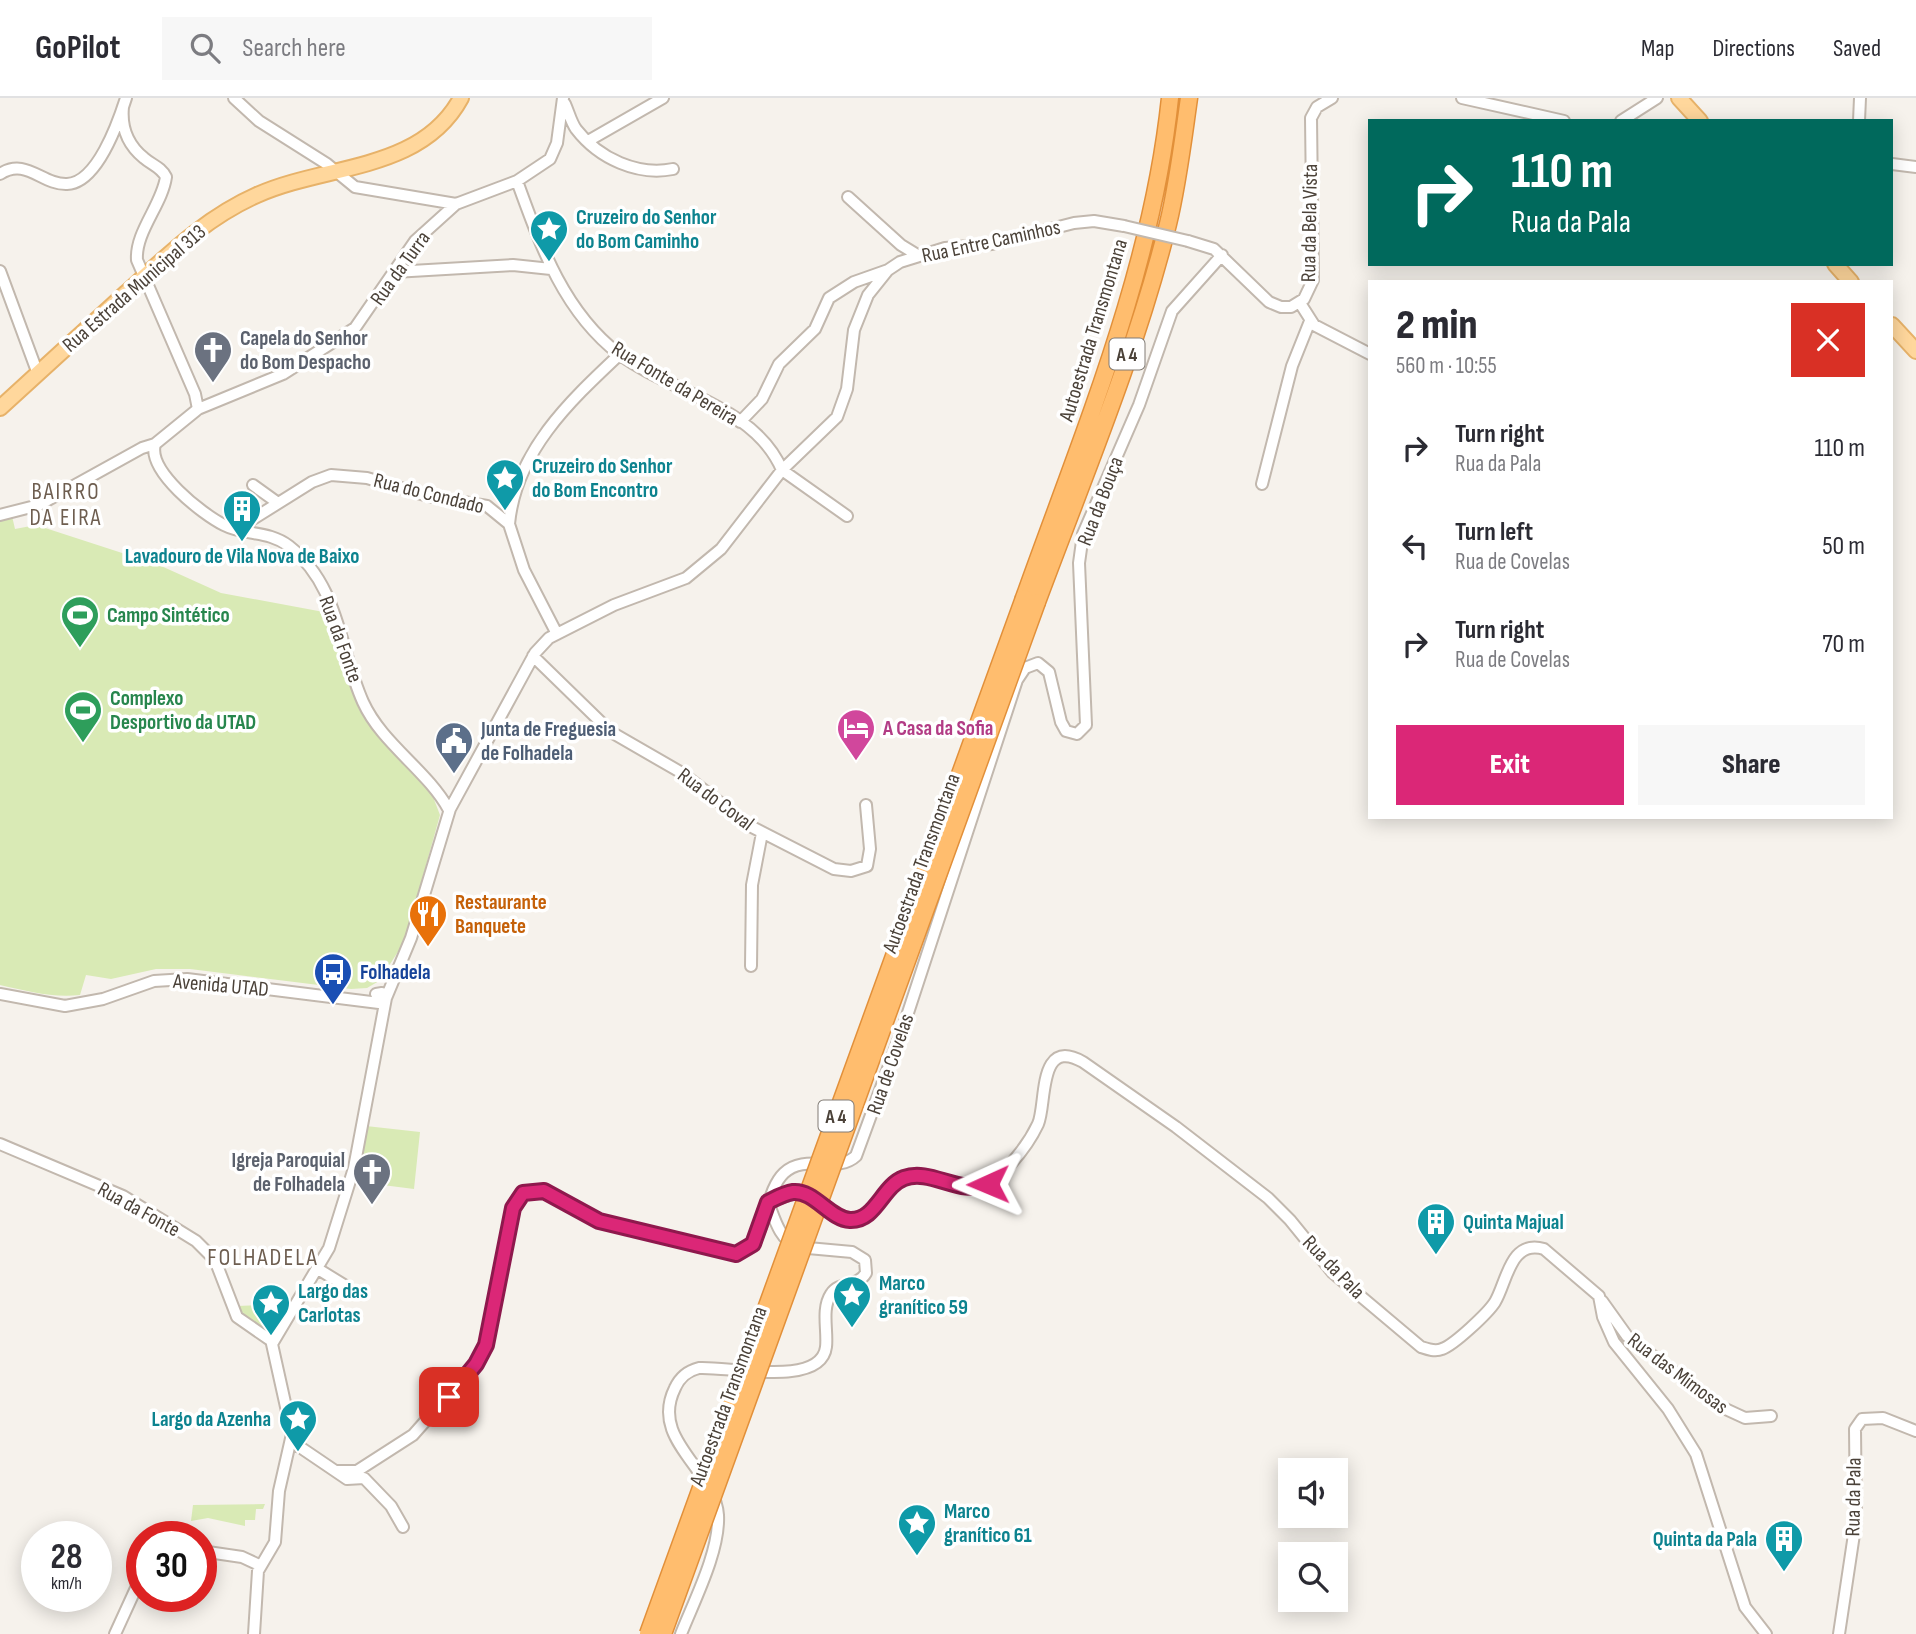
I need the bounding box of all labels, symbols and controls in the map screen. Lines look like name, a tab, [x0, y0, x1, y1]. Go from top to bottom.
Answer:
search box	[162, 17, 652, 80]
text: GoPilot	[35, 28, 120, 68]
icon: search	[186, 29, 224, 67]
text: Search here	[242, 33, 346, 64]
text: Map	[1641, 34, 1674, 63]
text: Directions	[1712, 34, 1795, 63]
text: Saved	[1833, 34, 1881, 63]
text: 110 m	[1511, 143, 1613, 202]
icon: right	[1396, 147, 1487, 238]
street label: Rua da Bela Vista	[1296, 164, 1323, 282]
text: Rua da Pala	[1511, 203, 1631, 242]
place label: Cruzeiro do Senhor do Bom Caminho	[576, 205, 717, 254]
place icon: Cruzeiro do Senhor do Bom Caminho	[528, 208, 570, 263]
street label: Rua Entre Caminhos	[919, 215, 1063, 268]
street label: Rua Estrada Municipal 313	[58, 219, 211, 357]
street label: Rua da Turra	[365, 226, 436, 310]
street label: Autoestrada Transmontana	[1054, 236, 1133, 425]
text: 2 min	[1396, 300, 1477, 351]
button: close	[1791, 303, 1865, 377]
place label: Capela do Senhor do Bom Despacho	[240, 326, 371, 375]
church icon: Capela do Senhor do Bom Despacho	[192, 329, 234, 384]
street label: Rua Fonte da Pereira	[607, 336, 742, 431]
road number: A 4	[1110, 338, 1144, 370]
text: 560 m · 10:55	[1396, 352, 1497, 380]
text: Turn right	[1455, 419, 1544, 450]
icon: right	[1396, 429, 1434, 467]
text: 110 m	[1814, 433, 1865, 464]
text: Rua da Pala	[1455, 450, 1541, 478]
street label: Rua da Bouça	[1072, 453, 1129, 549]
place label: Cruzeiro do Senhor do Bom Encontro	[532, 454, 673, 503]
place icon: Cruzeiro do Senhor do Bom Encontro	[484, 457, 526, 512]
street label: Rua do Condado	[371, 468, 487, 519]
district label: BAIRRO DA EIRA	[30, 478, 102, 532]
building icon: Lavadouro de Vila Nova de Baixo	[221, 488, 263, 543]
text: Turn left	[1455, 517, 1533, 548]
icon: left	[1396, 527, 1434, 565]
text: 50 m	[1822, 531, 1865, 562]
place label: Lavadouro de Vila Nova de Baixo	[125, 544, 359, 569]
text: Rua de Covelas	[1455, 548, 1570, 576]
street label: Rua da Fonte	[313, 592, 368, 686]
sports icon: Campo Sintético	[59, 594, 101, 649]
place label: Campo Sintético	[107, 603, 230, 628]
text: Turn right	[1455, 615, 1544, 646]
icon: right	[1396, 625, 1434, 663]
text: 70 m	[1822, 629, 1865, 660]
text: Rua de Covelas	[1455, 646, 1570, 674]
place label: Complexo Desportivo da UTAD	[110, 686, 256, 735]
sports icon: Complexo Desportivo da UTAD	[62, 689, 104, 744]
hotel icon: A Casa da Sofia	[835, 707, 877, 762]
place label: A Casa da Sofia	[882, 716, 993, 741]
place label: Junta de Freguesia de Folhadela	[480, 717, 616, 766]
public building icon: Junta de Freguesia de Folhadela	[433, 720, 475, 775]
button: Exit	[1396, 725, 1624, 805]
button: Share	[1638, 725, 1865, 805]
street label: Rua do Coval	[673, 763, 759, 836]
street label: Autoestrada Transmontana	[877, 770, 966, 957]
place label: Restaurante Banquete	[455, 890, 547, 939]
restaurant icon: Restaurante Banquete	[407, 893, 449, 948]
bus stop icon: Folhadela	[312, 951, 354, 1006]
place label: Folhadela	[360, 960, 431, 985]
street label: Avenida UTAD	[171, 969, 270, 1002]
street label: Rua de Covelas	[862, 1010, 919, 1118]
road number: A 4	[818, 1100, 854, 1132]
position arrow	[951, 1147, 1025, 1221]
place label: Igreja Paroquial de Folhadela	[232, 1148, 345, 1197]
church icon: Igreja Paroquial de Folhadela	[351, 1151, 393, 1206]
street label: Rua da Fonte	[93, 1177, 184, 1242]
building icon: Quinta Majual	[1415, 1201, 1457, 1256]
place label: Quinta Majual	[1463, 1210, 1564, 1235]
street label: Rua da Pala	[1297, 1230, 1370, 1304]
district label: FOLHADELA	[207, 1243, 319, 1272]
place label: Marco granítico 59	[879, 1271, 968, 1320]
place icon: Marco granítico 59	[831, 1274, 873, 1329]
place label: Largo das Carlotas	[298, 1279, 368, 1328]
place icon: Largo das Carlotas	[250, 1282, 292, 1337]
street label: Autoestrada Transmontana	[684, 1303, 773, 1490]
street label: Rua das Mimosas	[1623, 1328, 1733, 1419]
pin	[419, 1367, 479, 1427]
icon: arrive	[430, 1378, 468, 1416]
place icon: Largo da Azenha	[277, 1398, 319, 1453]
place label: Largo da Azenha	[152, 1407, 271, 1432]
street label: Rua da Pala	[1840, 1457, 1867, 1537]
map controls	[1278, 1458, 1348, 1612]
button: sound	[1278, 1458, 1348, 1528]
place label: Marco granítico 61	[944, 1499, 1032, 1548]
place icon: Marco granítico 61	[896, 1502, 938, 1557]
building icon: Quinta da Pala	[1763, 1518, 1805, 1573]
speed limit sign: 30	[126, 1521, 217, 1612]
place label: Quinta da Pala	[1653, 1527, 1757, 1552]
text: 28	[51, 1536, 82, 1579]
button: search	[1278, 1542, 1348, 1612]
text: km/h	[51, 1573, 82, 1594]

